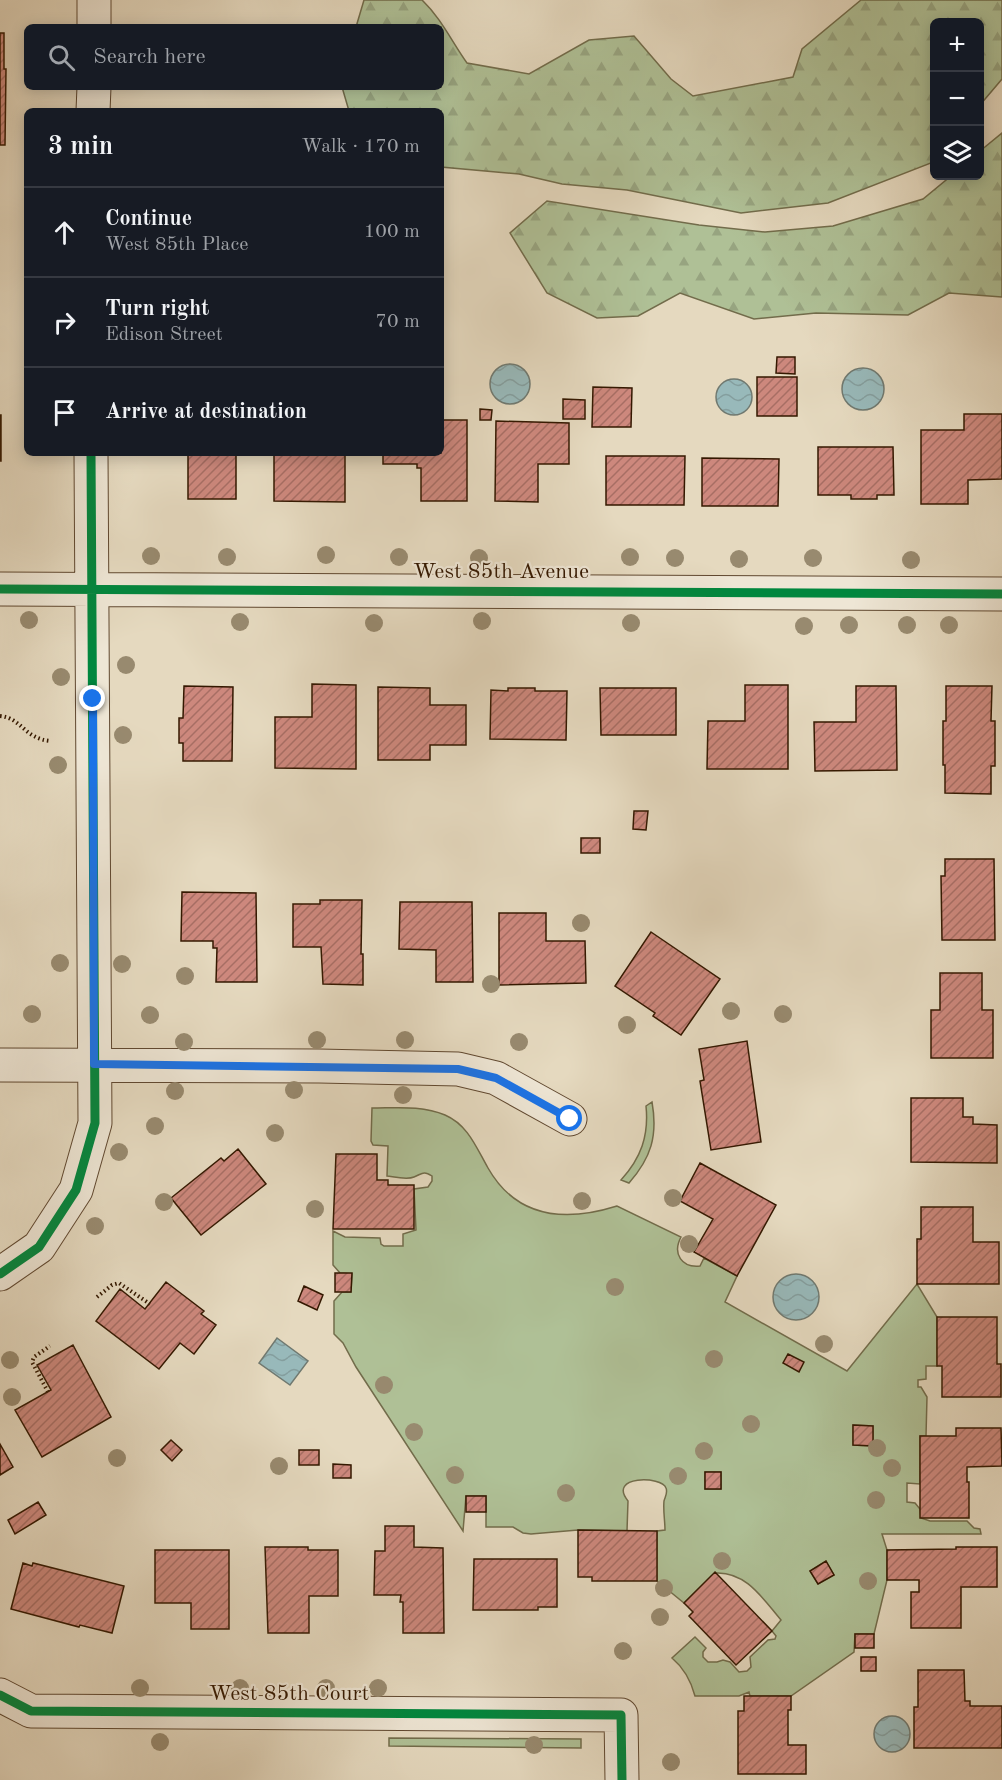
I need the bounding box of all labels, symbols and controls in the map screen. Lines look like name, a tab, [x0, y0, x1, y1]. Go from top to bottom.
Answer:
map controls	[930, 18, 984, 180]
button: +	[930, 18, 984, 72]
search box	[24, 24, 444, 90]
icon: search	[45, 41, 78, 74]
text: Search here	[93, 46, 206, 68]
button: −	[930, 72, 984, 126]
button: layers	[930, 126, 984, 180]
text: 3 min	[48, 134, 113, 160]
text: Walk · 170 m	[301, 137, 420, 157]
text: Continue	[105, 208, 192, 230]
icon: ahead	[48, 216, 81, 249]
text: 100 m	[364, 222, 420, 242]
text: West 85th Place	[105, 235, 248, 255]
text: Turn right	[105, 298, 209, 320]
icon: right	[48, 306, 81, 339]
text: 70 m	[375, 312, 420, 332]
text: Edison Street	[105, 325, 223, 345]
icon: arrive	[48, 396, 81, 429]
text: Arrive at destination	[105, 401, 307, 423]
street label: West 85th Avenue	[413, 561, 589, 583]
route end	[79, 685, 105, 711]
route start	[556, 1105, 582, 1131]
street label: West 85th Court	[209, 1683, 369, 1705]

